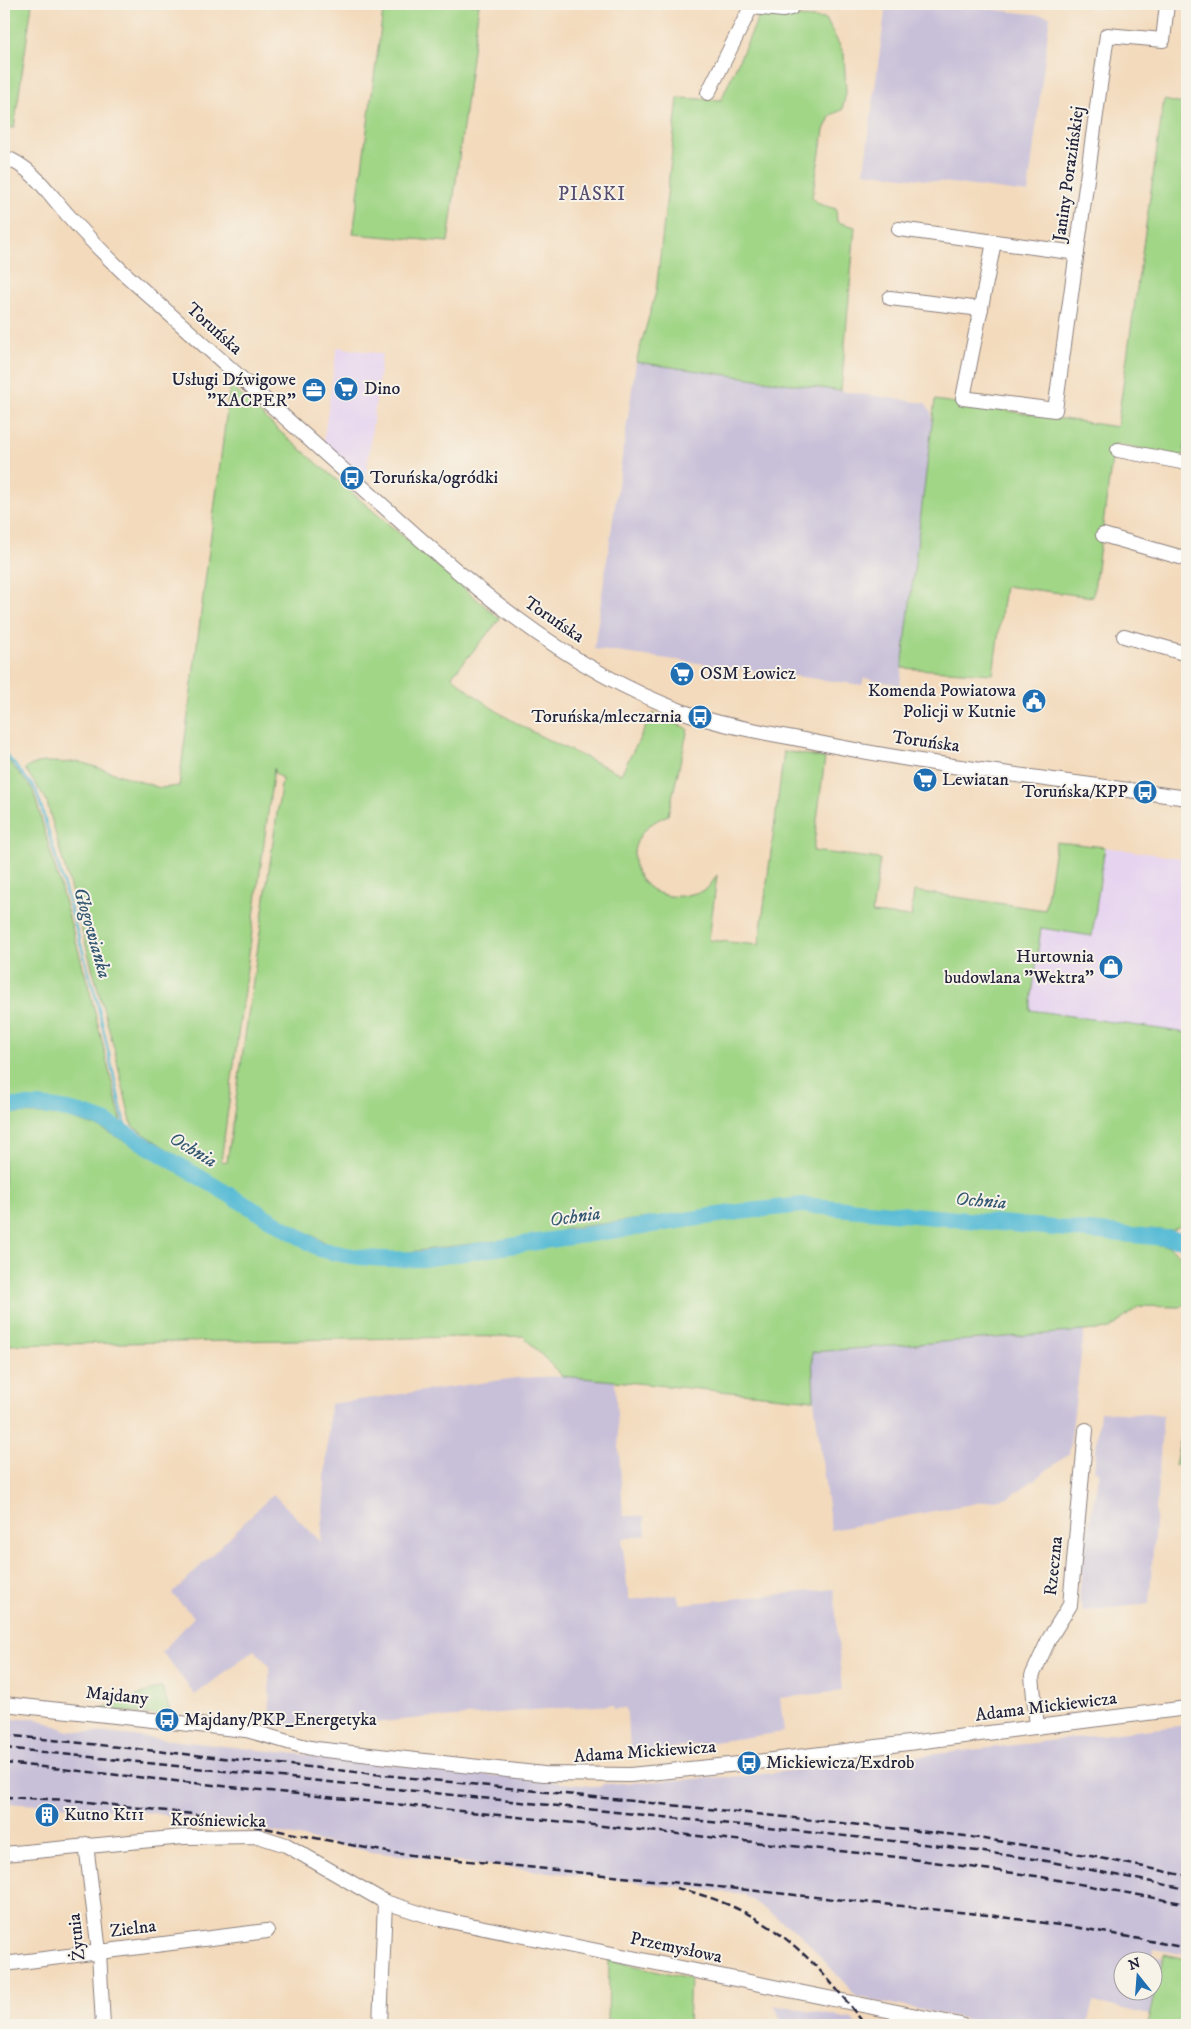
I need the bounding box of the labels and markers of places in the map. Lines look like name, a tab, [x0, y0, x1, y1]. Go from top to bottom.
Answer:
place label: Usługi Dźwigowe "KACPER"	[171, 369, 296, 412]
supermarket icon: Dino	[333, 376, 359, 402]
office icon: Usługi Dźwigowe "KACPER"	[301, 377, 327, 403]
place label: Dino	[364, 378, 400, 400]
bus stop icon: Toruńska/ogródki	[339, 465, 365, 491]
place label: Toruńska/ogródki	[370, 467, 498, 489]
supermarket icon: OSM Łowicz	[669, 661, 695, 687]
place label: OSM Łowicz	[700, 663, 796, 685]
place label: Komenda Powiatowa Policji w Kutnie	[868, 680, 1016, 723]
public building icon: Komenda Powiatowa Policji w Kutnie	[1021, 688, 1047, 714]
bus stop icon: Toruńska/mleczarnia	[687, 704, 713, 730]
place label: Toruńska/mleczarnia	[531, 706, 682, 728]
supermarket icon: Lewiatan	[912, 767, 938, 793]
place label: Lewiatan	[942, 769, 1010, 791]
bus stop icon: Toruńska/KPP	[1132, 779, 1158, 805]
place label: Toruńska/KPP	[1022, 781, 1128, 803]
place label: Hurtownia budowlana "Wektra"	[944, 946, 1094, 989]
shop icon: Hurtownia budowlana "Wektra"	[1098, 954, 1124, 980]
bus stop icon: Majdany/PKP_Energetyka	[154, 1707, 180, 1733]
place label: Majdany/PKP_Energetyka	[184, 1709, 377, 1731]
bus stop icon: Mickiewicza/Exdrob	[736, 1750, 762, 1776]
place label: Mickiewicza/Exdrob	[766, 1752, 914, 1774]
building icon: Kutno Kt11	[34, 1802, 60, 1828]
place label: Kutno Kt11	[64, 1804, 144, 1826]

